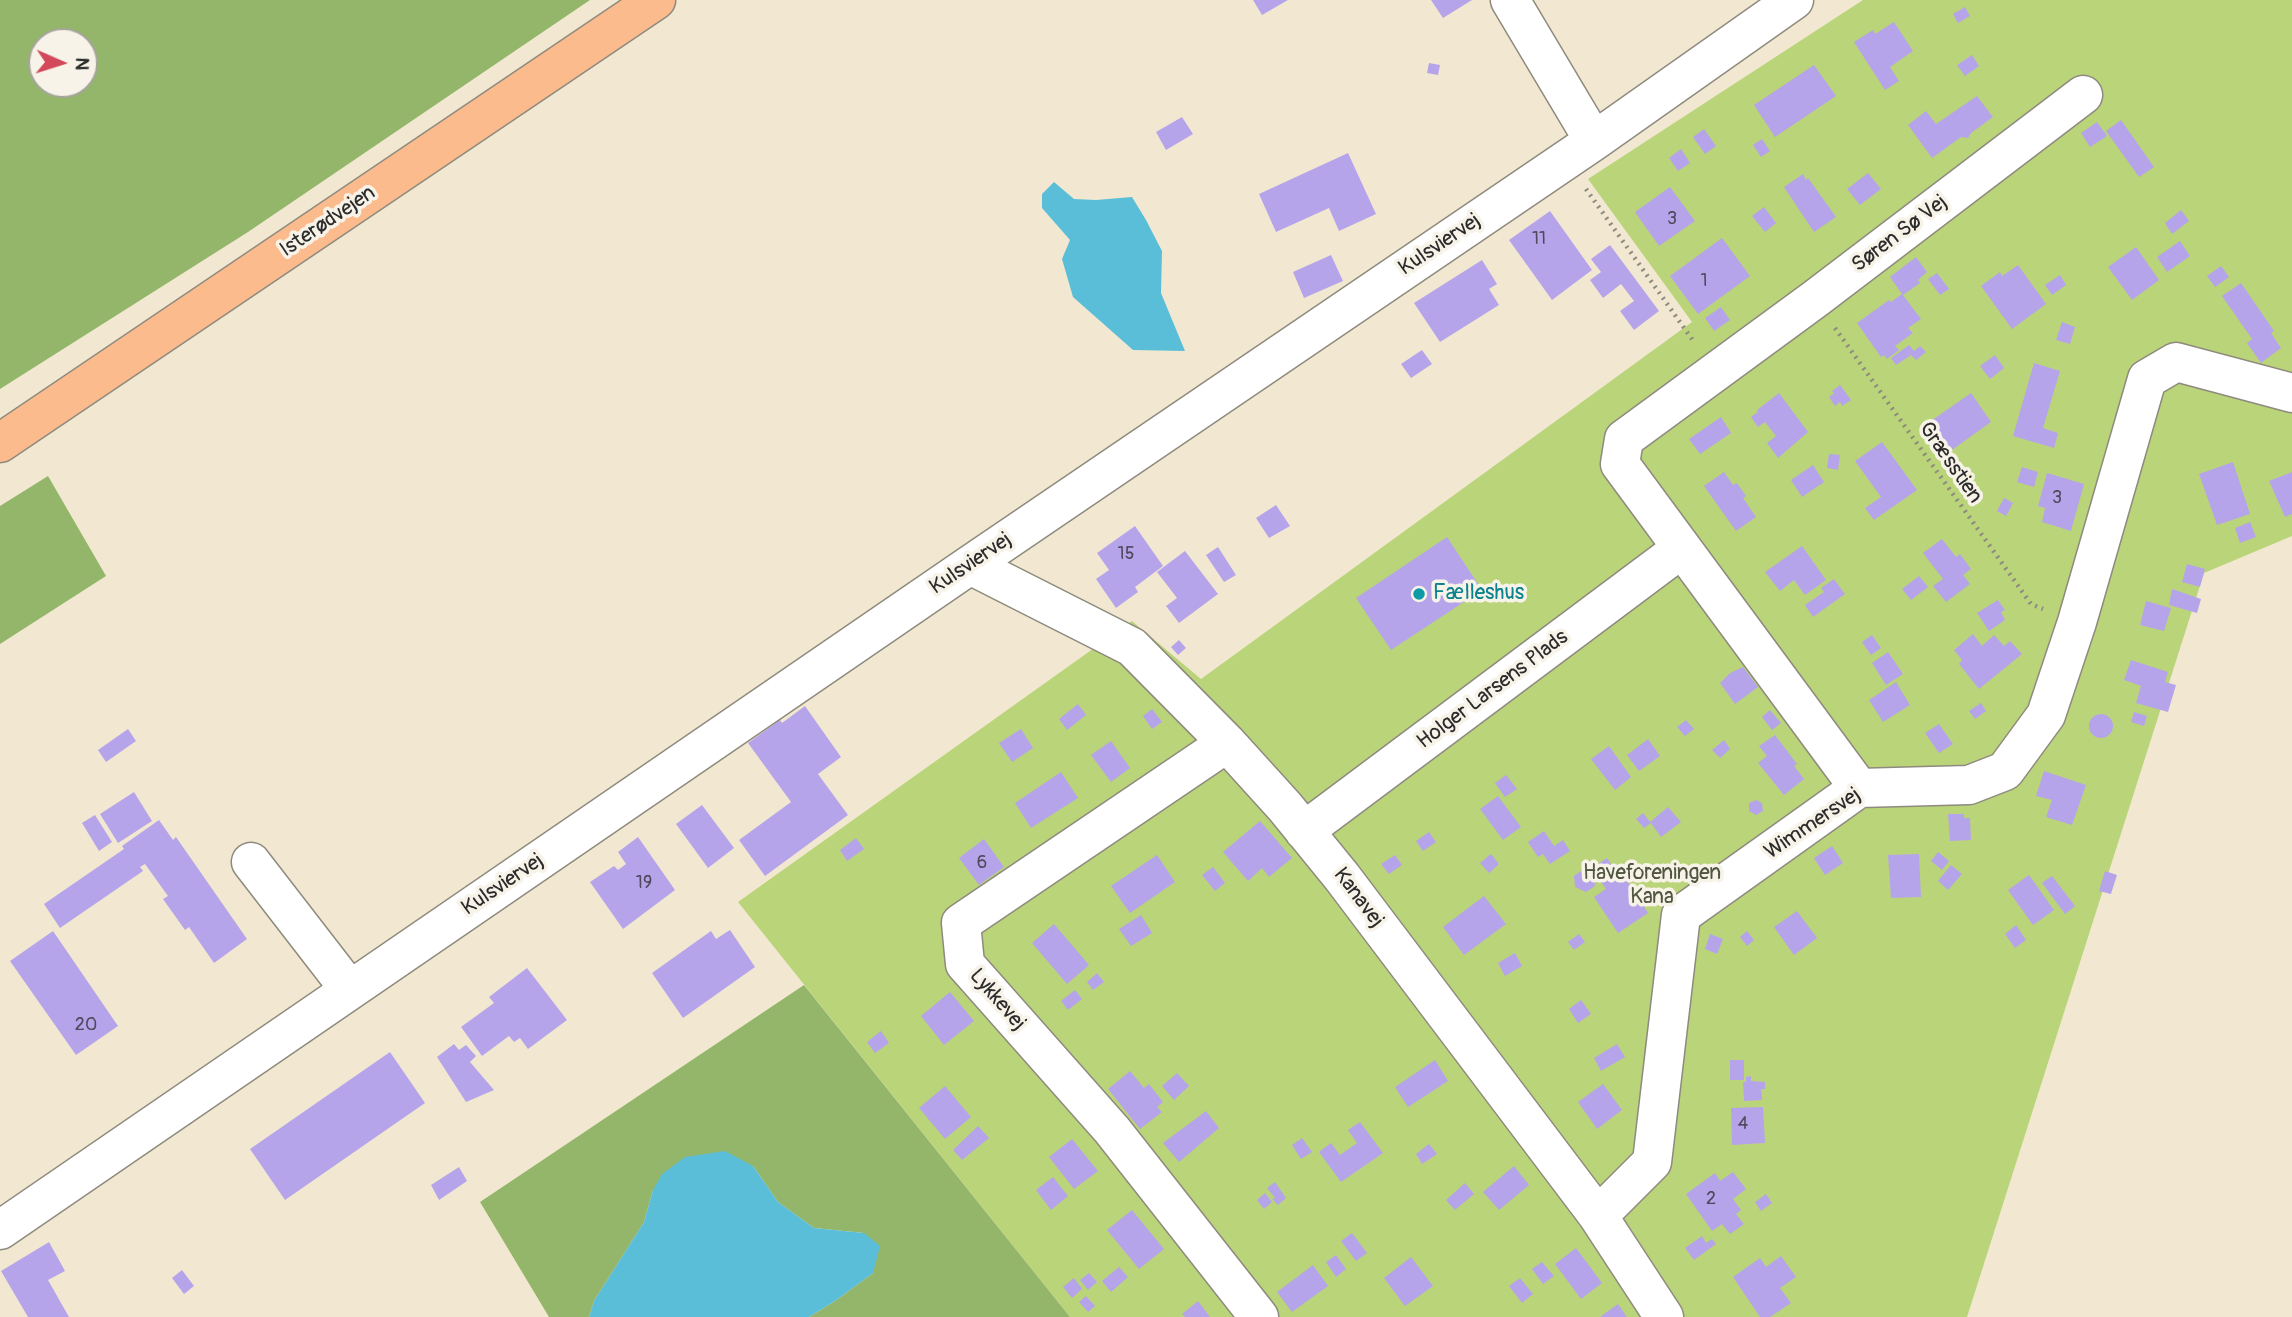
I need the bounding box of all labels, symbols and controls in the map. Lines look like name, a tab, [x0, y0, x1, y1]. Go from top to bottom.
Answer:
north arrow	[28, 28, 98, 98]
text: N	[70, 57, 94, 71]
street label: Isterødvejen	[276, 181, 380, 263]
street label: Søren Sø Vej	[1847, 190, 1953, 278]
street label: Kulsviervej	[1394, 208, 1486, 282]
house number: 3	[1667, 208, 1677, 230]
house number: 11	[1532, 228, 1546, 250]
house number: 1	[1700, 270, 1708, 292]
street label: Græsstien	[1913, 418, 1987, 508]
house number: 3	[2052, 487, 2062, 509]
street label: Kulsviervej	[925, 527, 1017, 601]
house number: 15	[1118, 543, 1134, 565]
place label: Fælleshus	[1433, 581, 1524, 607]
marker: Fælleshus	[1411, 586, 1427, 602]
street label: Holger Larsens Plads	[1413, 625, 1573, 755]
street label: Wimmersvej	[1760, 783, 1866, 865]
street label: Kulsviervej	[457, 848, 549, 922]
house number: 6	[977, 852, 987, 874]
park label: Haveforeningen Kana	[1583, 861, 1721, 911]
street label: Kanavej	[1327, 863, 1389, 933]
house number: 19	[636, 872, 652, 894]
street label: Lykkevej	[963, 964, 1031, 1036]
house number: 20	[75, 1014, 97, 1036]
house number: 4	[1738, 1113, 1748, 1135]
house number: 2	[1706, 1188, 1716, 1210]

